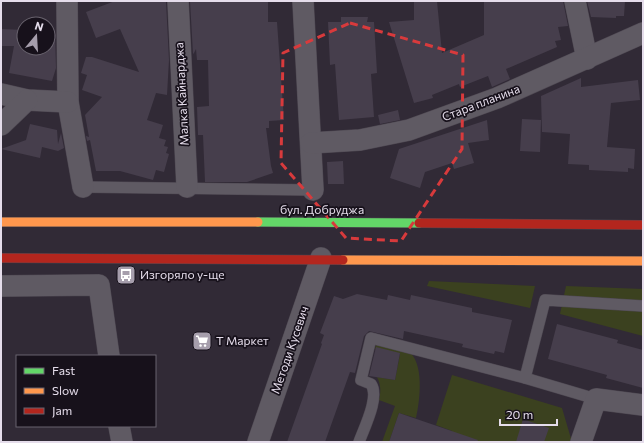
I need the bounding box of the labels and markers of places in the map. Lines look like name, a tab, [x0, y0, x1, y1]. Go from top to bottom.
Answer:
bus stop icon: Изгоряло у-ще	[115, 264, 137, 286]
place label: Изгоряло у-ще	[140, 267, 225, 281]
supermarket icon: Т Маркет	[191, 330, 213, 352]
place label: Т Маркет	[216, 333, 269, 347]

